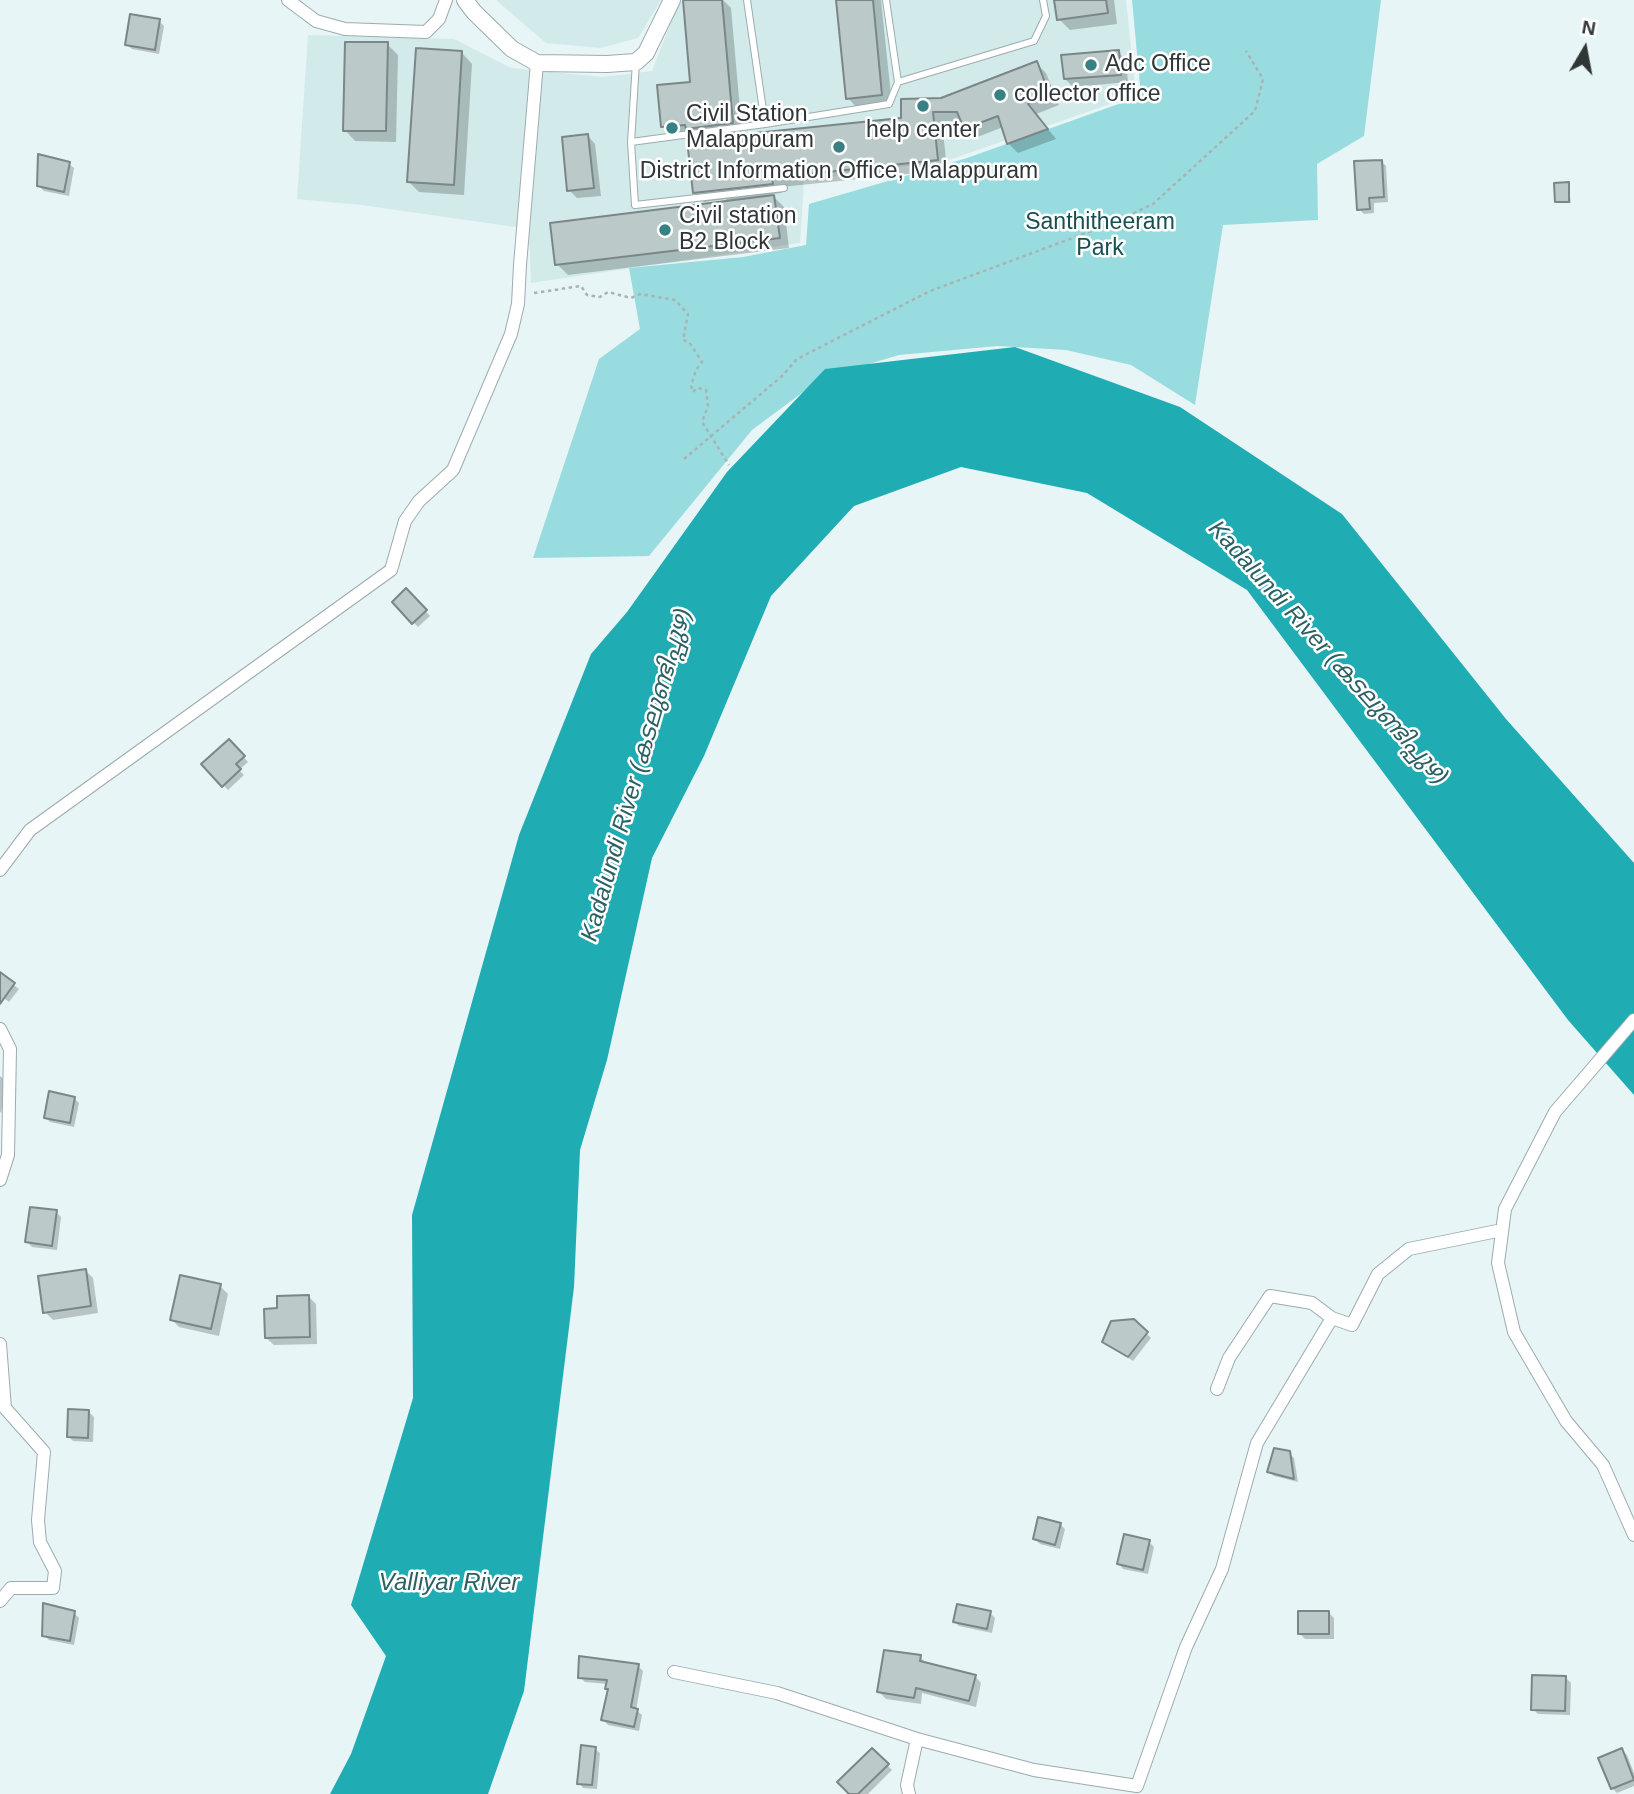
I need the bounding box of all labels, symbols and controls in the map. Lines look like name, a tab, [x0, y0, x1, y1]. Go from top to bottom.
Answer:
north arrow	[1550, 14, 1620, 84]
text: N	[1580, 16, 1597, 39]
place label: Adc Office	[1105, 51, 1211, 79]
marker: Adc Office	[1083, 57, 1099, 73]
place label: collector office	[1014, 81, 1161, 109]
marker: collector office	[992, 87, 1008, 103]
marker: help center	[915, 98, 931, 114]
place label: Civil Station Malappuram	[686, 101, 814, 155]
place label: help center	[866, 117, 980, 145]
marker: Civil Station Malappuram	[664, 120, 680, 136]
marker: District Information Office, Malappuram	[831, 139, 847, 155]
place label: District Information Office, Malappuram	[640, 158, 1038, 186]
place label: Civil station B2 Block	[679, 203, 797, 257]
park label: Santhitheeram Park	[1025, 209, 1175, 263]
marker: Civil station B2 Block	[657, 222, 673, 238]
water label: Kadalundi River (കടലുണ്ടിപ്പുഴ)	[1202, 515, 1454, 791]
water label: Kadalundi River (കടലുണ്ടിപ്പുഴ)	[576, 605, 698, 945]
water label: Valliyar River	[379, 1569, 519, 1597]

